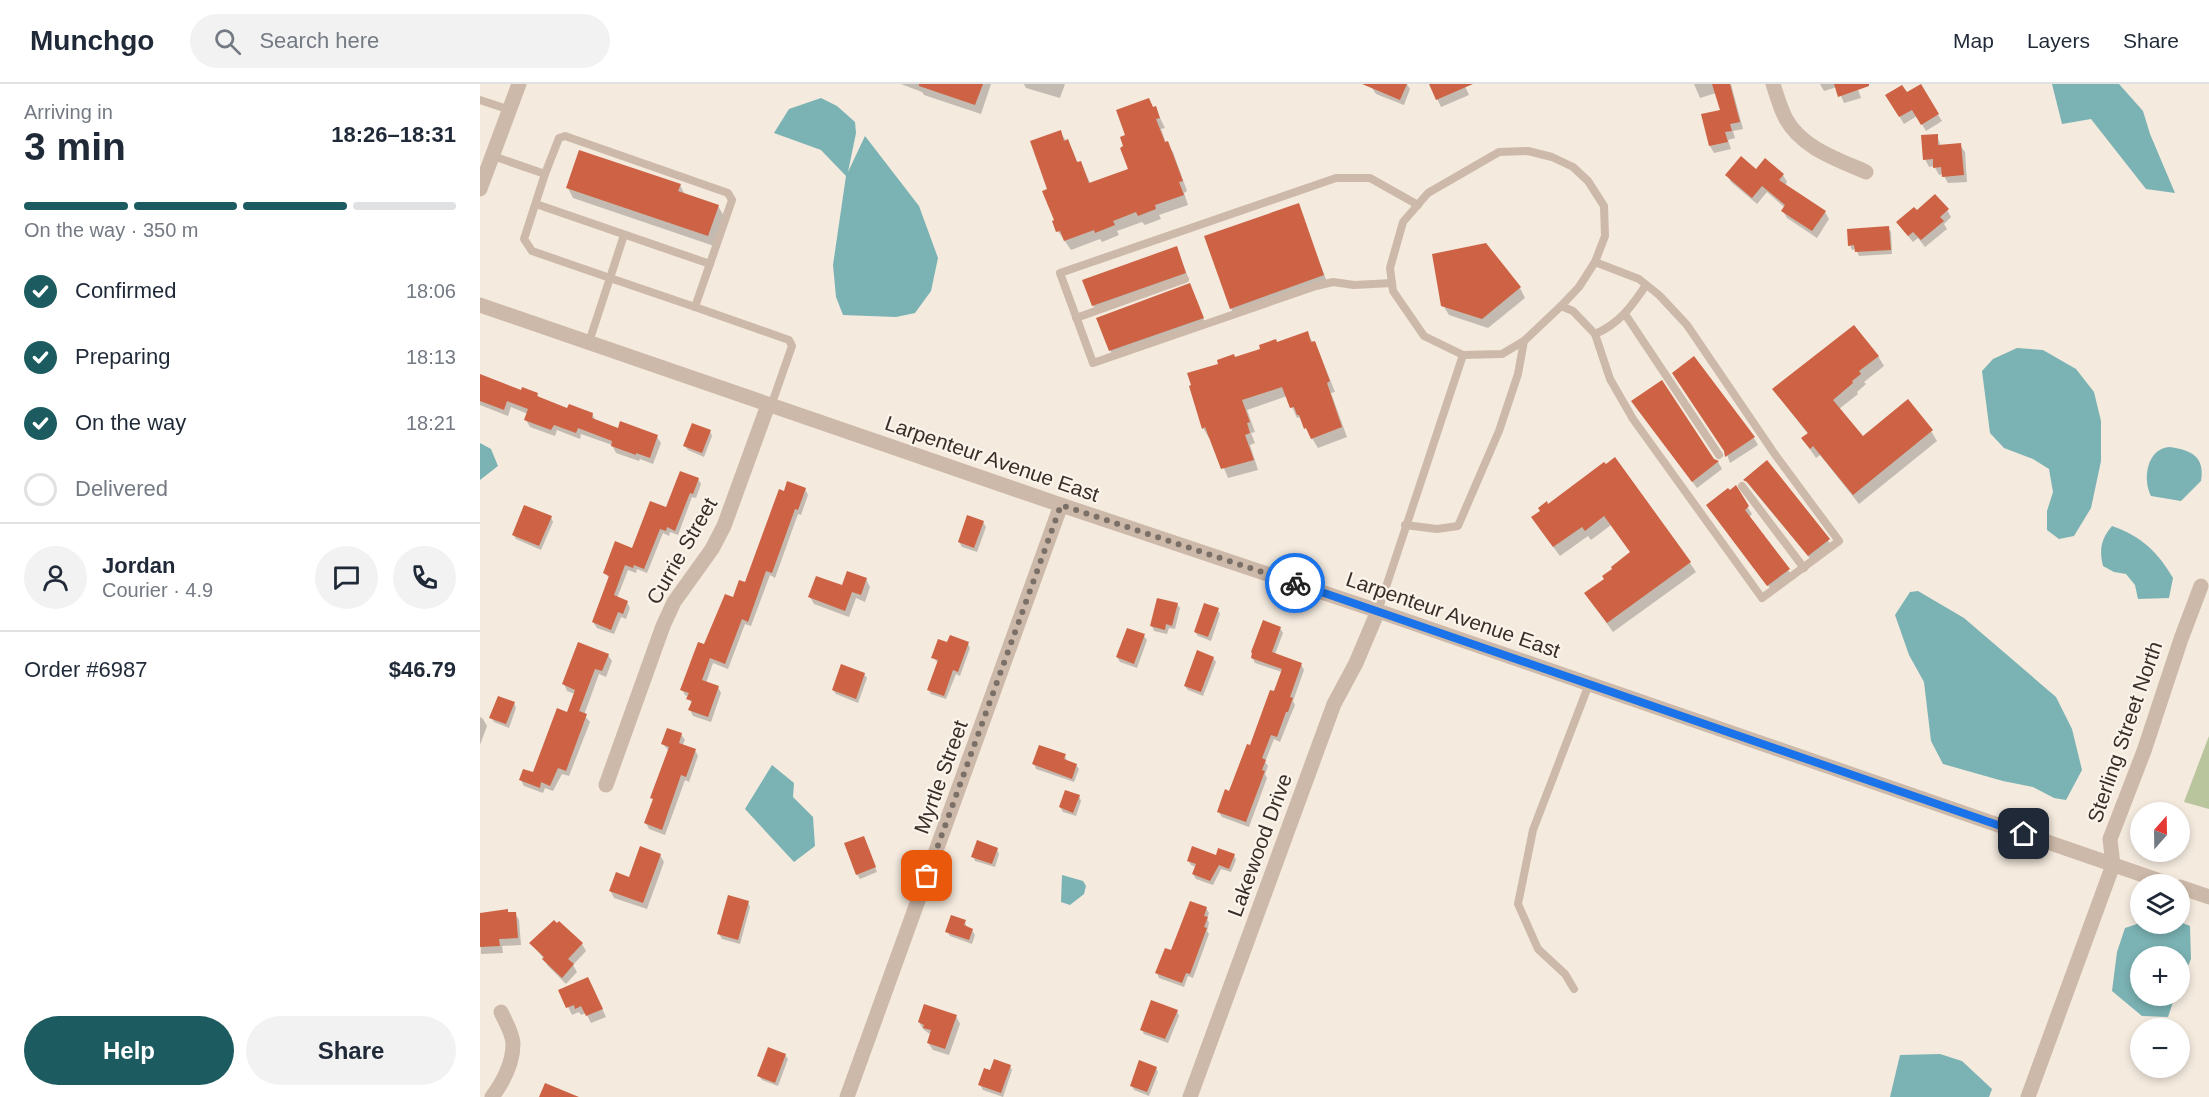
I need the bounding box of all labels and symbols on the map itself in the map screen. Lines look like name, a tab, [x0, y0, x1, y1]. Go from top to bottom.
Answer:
street label: Larpenteur Avenue East	[882, 411, 1102, 506]
street label: Currie Street	[642, 493, 721, 608]
courier	[1265, 553, 1325, 613]
street label: Larpenteur Avenue East	[1343, 567, 1563, 662]
street label: Sterling Street North	[2083, 638, 2166, 826]
street label: Myrtle Street	[909, 717, 972, 837]
street label: Lakewood Drive	[1223, 770, 1296, 920]
north arrow	[2130, 802, 2190, 862]
pin	[1998, 808, 2049, 859]
pin	[901, 850, 952, 901]

